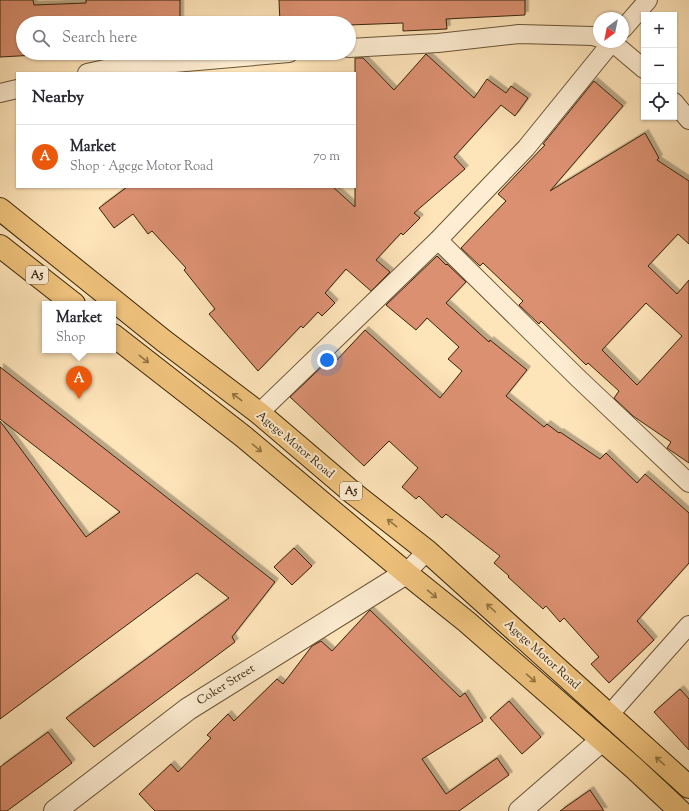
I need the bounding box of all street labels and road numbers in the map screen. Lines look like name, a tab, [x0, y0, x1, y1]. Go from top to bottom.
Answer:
road number: A5	[26, 266, 48, 284]
street label: Agege Motor Road	[252, 407, 338, 483]
road number: A5	[340, 482, 362, 500]
street label: Agege Motor Road	[500, 616, 584, 694]
street label: Coker Street	[193, 660, 259, 710]

